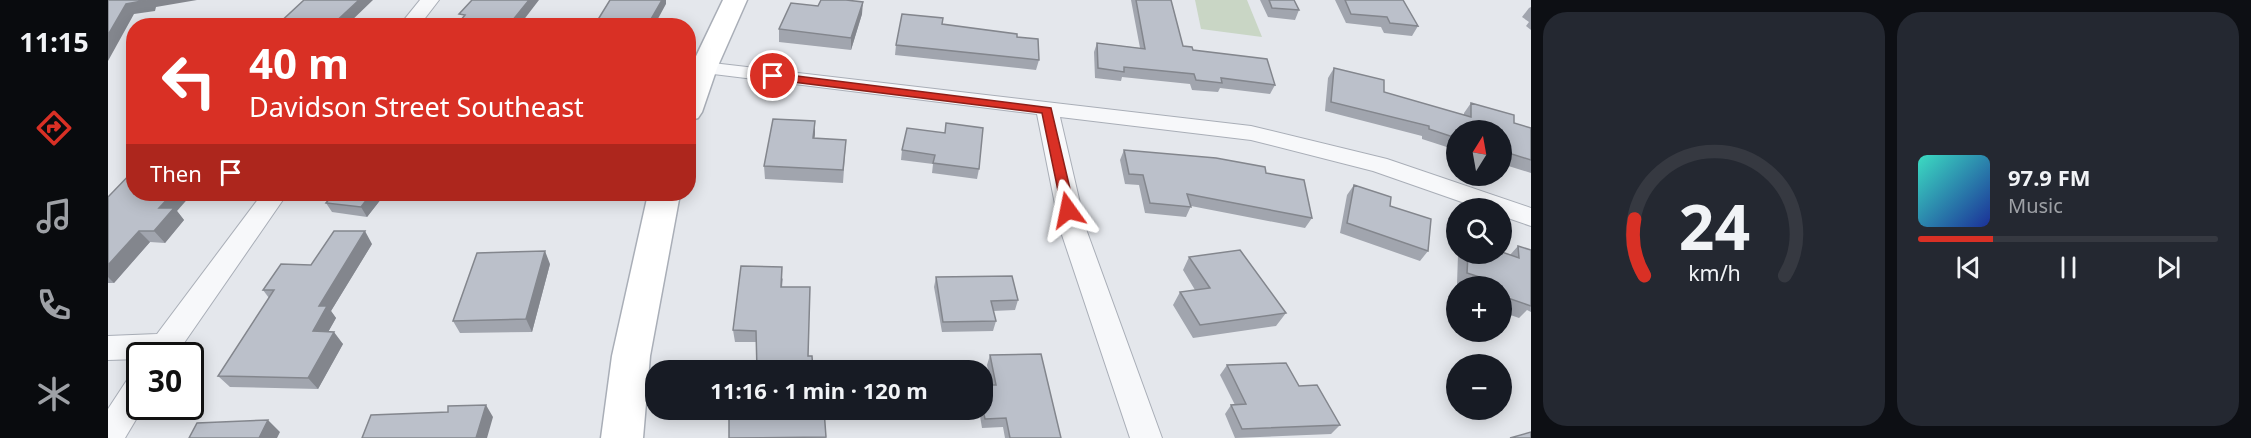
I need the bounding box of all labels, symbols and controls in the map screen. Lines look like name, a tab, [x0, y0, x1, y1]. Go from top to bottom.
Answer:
text: 11:15	[19, 23, 89, 60]
text: 40 m	[249, 34, 349, 91]
icon: left	[150, 42, 228, 120]
pin	[747, 50, 798, 101]
icon: arrive	[756, 59, 789, 92]
text: Davidson Street Southeast	[249, 88, 584, 125]
icon: directions	[33, 107, 75, 149]
north arrow	[1446, 120, 1512, 186]
map controls	[1446, 120, 1512, 420]
icon: arrive	[214, 156, 247, 189]
text: Then	[150, 158, 202, 188]
text: 97.9 FM	[2008, 162, 2090, 192]
position arrow	[1036, 178, 1100, 242]
text: 24	[1678, 183, 1750, 268]
text: Music	[2008, 192, 2063, 219]
icon: music	[33, 195, 75, 237]
button: search	[1446, 198, 1512, 264]
icon: previous	[1952, 251, 1985, 284]
icon: pause	[2052, 251, 2085, 284]
icon: next	[2152, 251, 2185, 284]
text: km/h	[1688, 258, 1740, 287]
button: +	[1446, 276, 1512, 342]
icon: phone	[33, 284, 75, 326]
speed limit sign: 30	[126, 342, 204, 420]
button: −	[1446, 354, 1512, 420]
icon: climate	[33, 373, 75, 415]
text: 11:16 · 1 min · 120 m	[710, 375, 928, 405]

